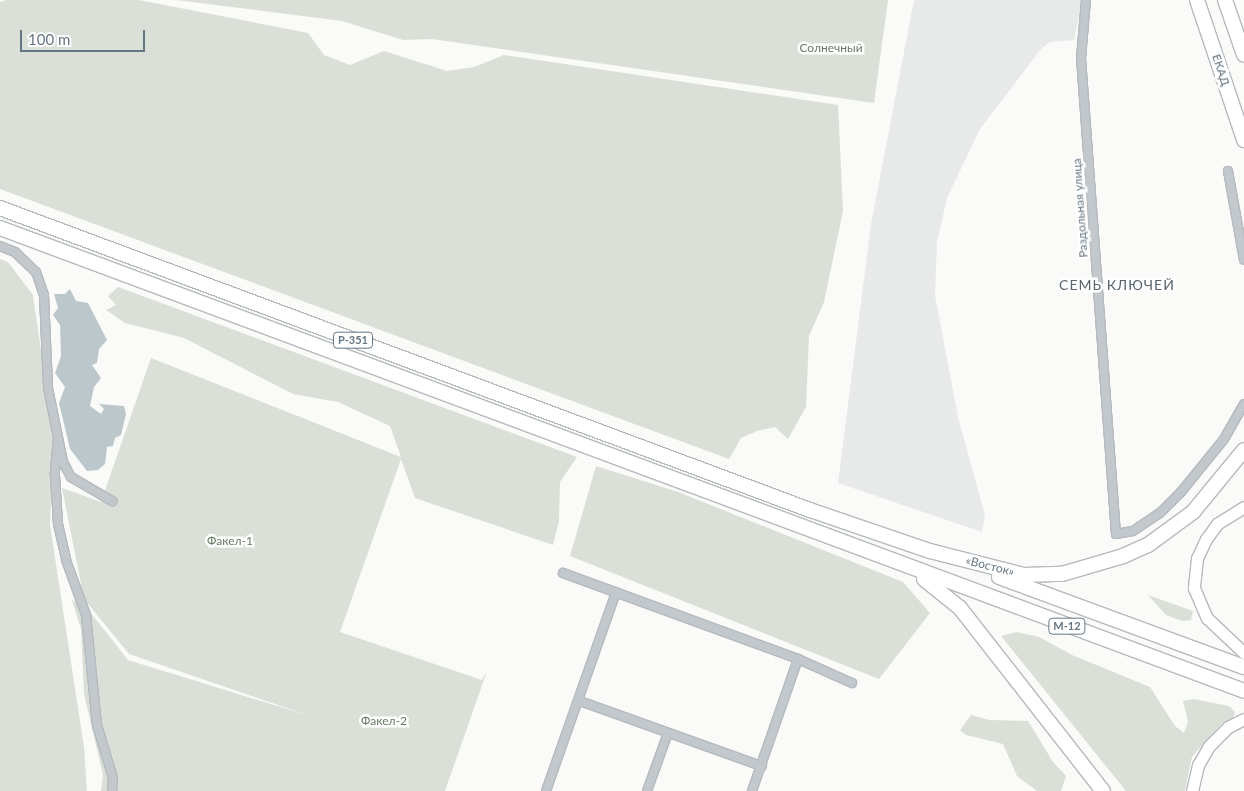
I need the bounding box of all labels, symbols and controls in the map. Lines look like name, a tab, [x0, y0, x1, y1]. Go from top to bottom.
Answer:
scale bar	[22, 20, 148, 52]
text: 100 m	[28, 30, 70, 48]
park label: Солнечный	[799, 41, 863, 55]
street label: ЕКАД	[1209, 52, 1233, 88]
street label: Раздольная улица	[1069, 158, 1091, 258]
district label: СЕМЬ КЛЮЧЕЙ	[1058, 277, 1176, 293]
road number: Р-351	[333, 332, 373, 348]
park label: Факел-1	[207, 534, 253, 548]
street label: «Восток»	[964, 553, 1016, 579]
road number: М-12	[1048, 618, 1086, 634]
park label: Факел-2	[361, 714, 407, 728]

